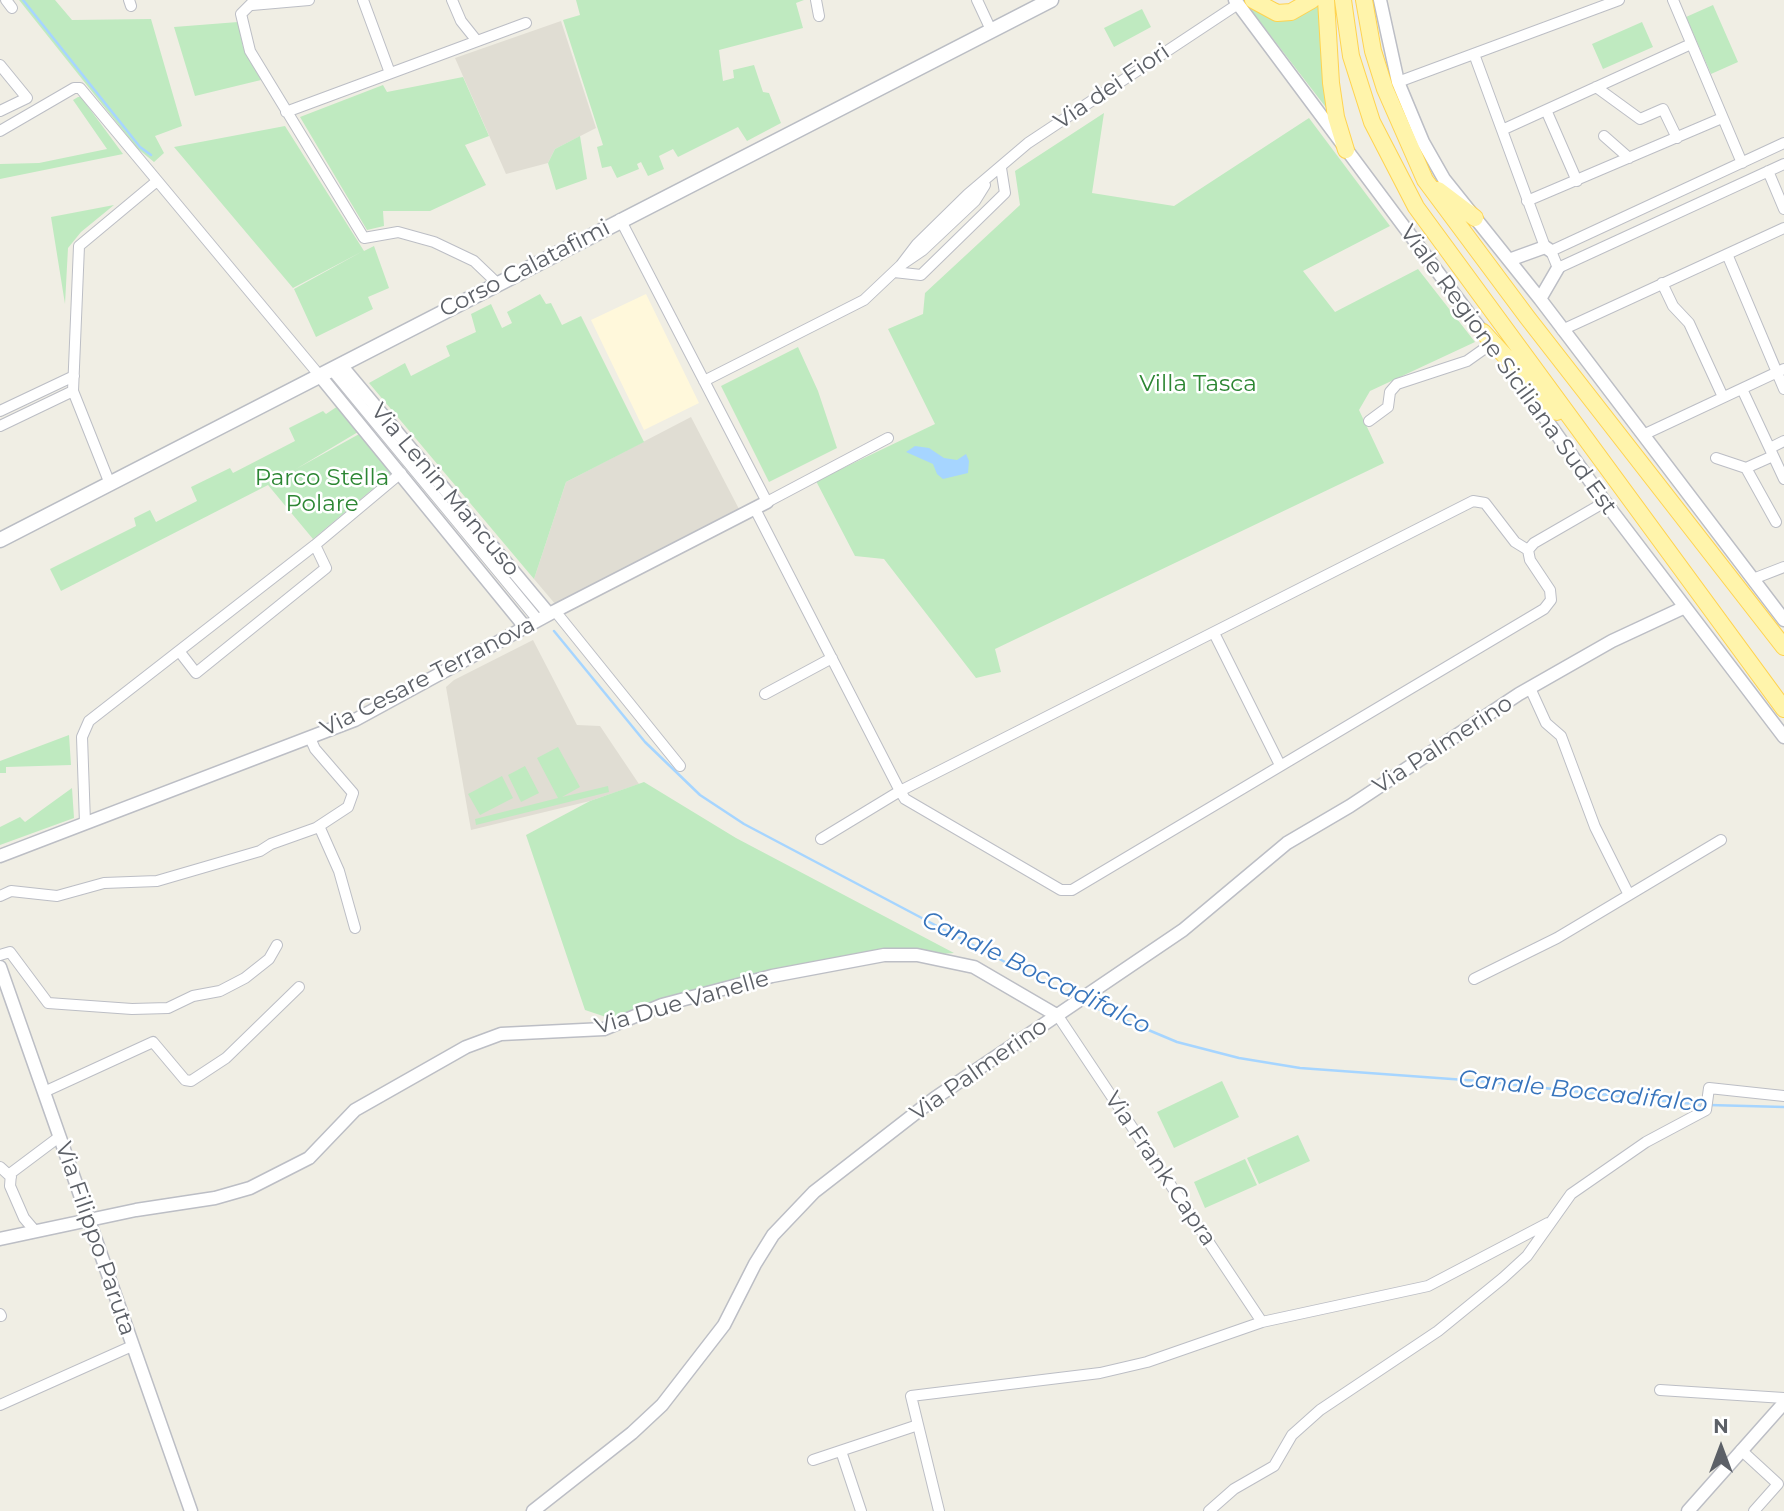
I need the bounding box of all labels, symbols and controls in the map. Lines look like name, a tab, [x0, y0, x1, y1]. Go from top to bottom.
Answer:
street label: Via dei Fiori	[1049, 38, 1175, 136]
street label: Corso Calatafimi	[435, 214, 615, 324]
street label: Viale Regione Siciliana Sud Est	[1394, 220, 1622, 520]
park label: Villa Tasca	[1139, 370, 1257, 398]
street label: Via Lenin Mancuso	[365, 398, 525, 582]
park label: Parco Stella Polare	[255, 464, 389, 518]
street label: Via Cesare Terranova	[316, 611, 540, 743]
street label: Via Palmerino	[1368, 690, 1518, 800]
water label: Canale Boccadifalco	[917, 905, 1155, 1041]
street label: Via Due Vanelle	[592, 965, 772, 1041]
street label: Via Palmerino	[905, 1013, 1053, 1127]
water label: Canale Boccadifalco	[1457, 1065, 1709, 1119]
street label: Via Frank Capra	[1098, 1087, 1222, 1251]
street label: Via Filippo Paruta	[49, 1139, 141, 1339]
north arrow	[1686, 1413, 1756, 1483]
text: N	[1713, 1415, 1729, 1438]

